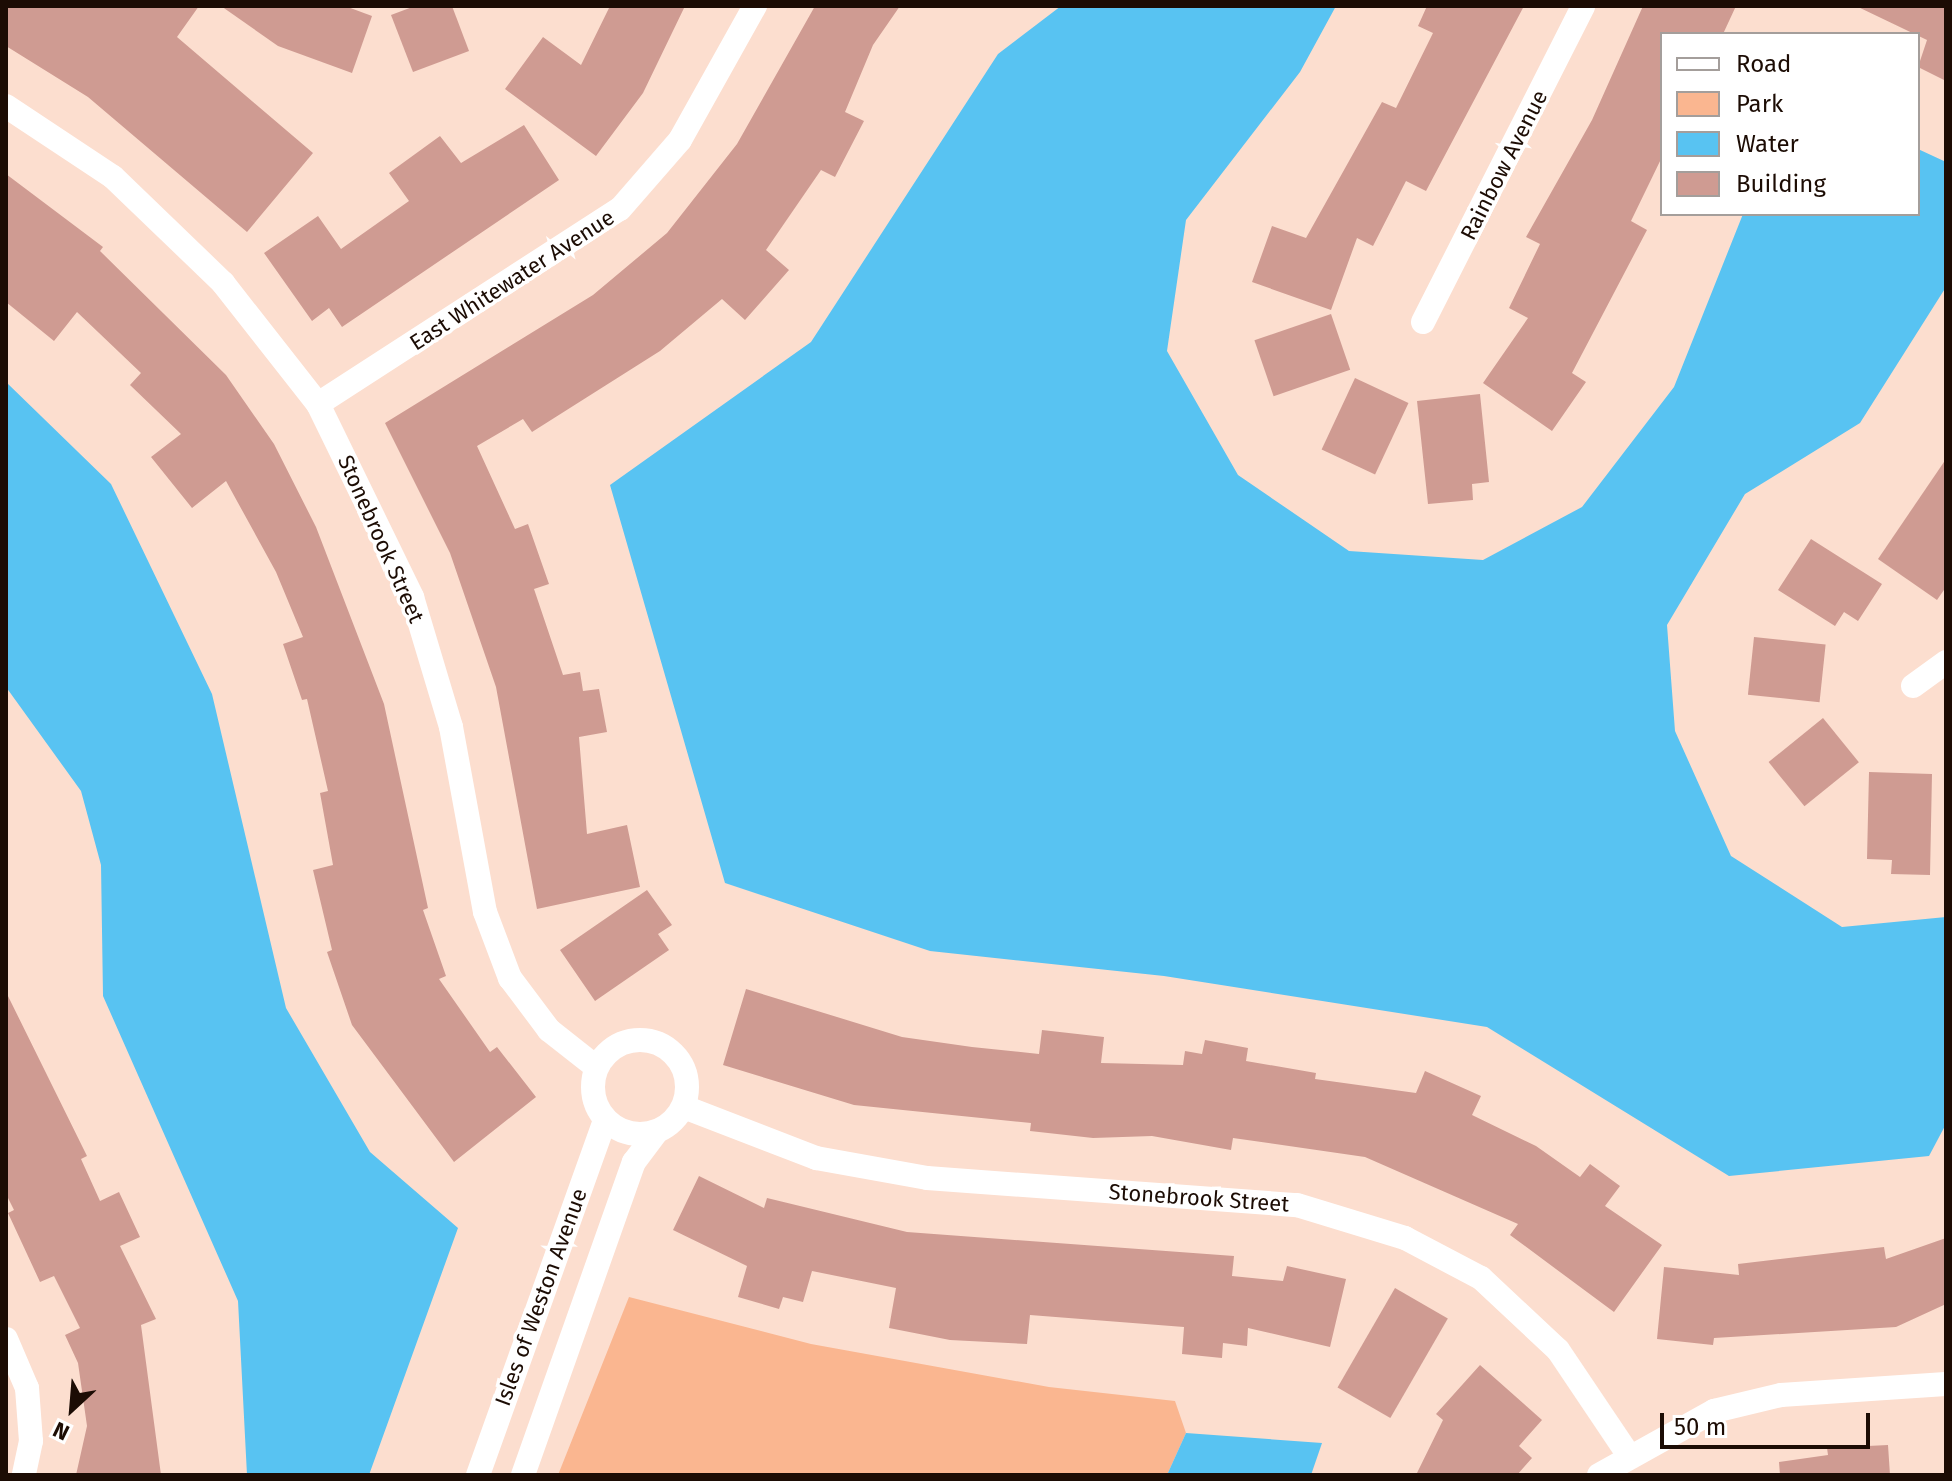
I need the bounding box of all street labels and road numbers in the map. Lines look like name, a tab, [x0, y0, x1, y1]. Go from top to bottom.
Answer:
street label: Rainbow Avenue	[1455, 86, 1553, 244]
street label: East Whitewater Avenue	[405, 204, 619, 356]
street label: Stonebrook Street	[332, 451, 430, 627]
street label: Stonebrook Street	[1108, 1179, 1290, 1217]
street label: Isles of Weston Avenue	[489, 1185, 593, 1409]

